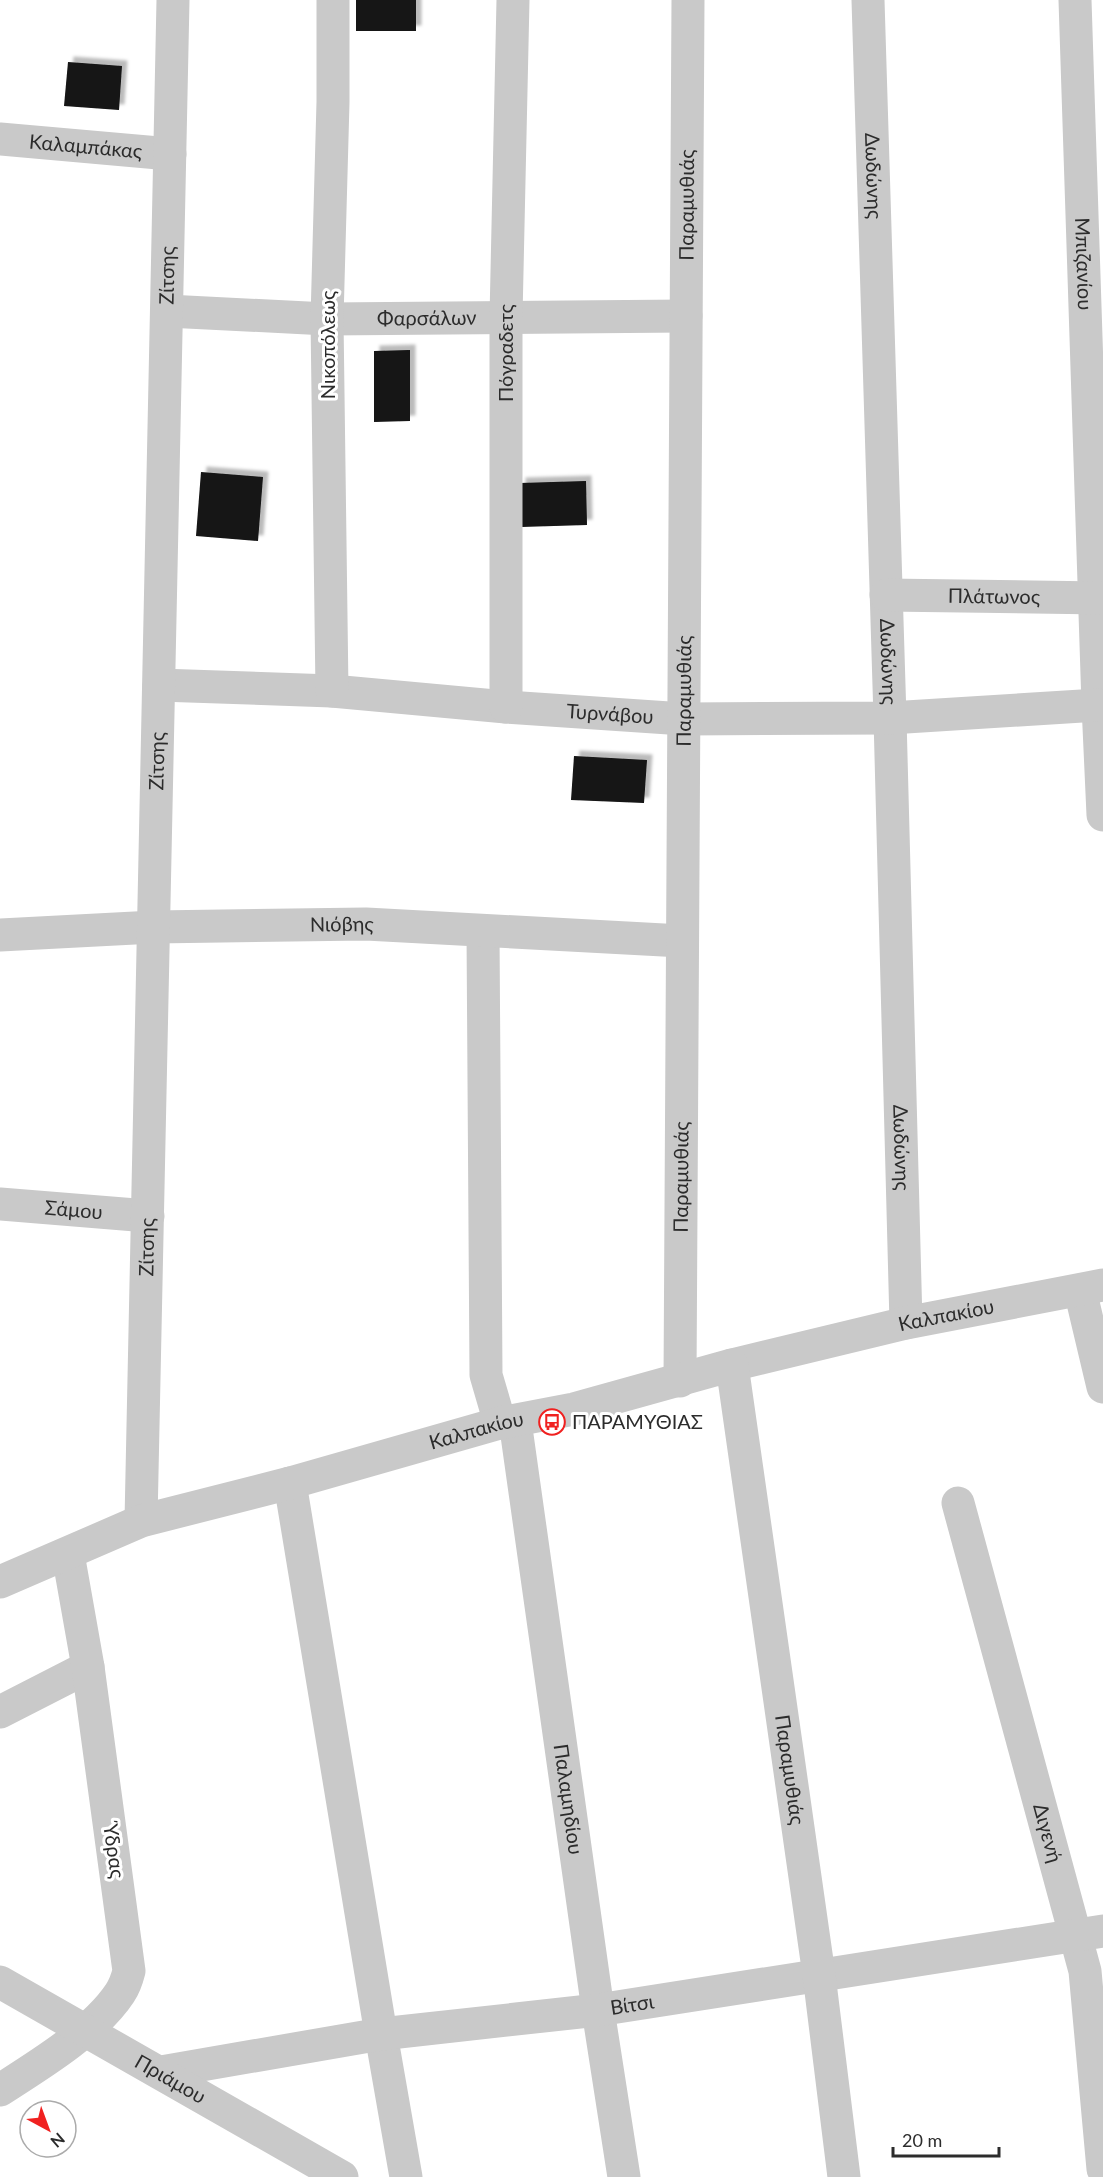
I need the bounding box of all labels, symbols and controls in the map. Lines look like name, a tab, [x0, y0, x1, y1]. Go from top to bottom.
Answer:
street label: Καλαμπάκας	[28, 129, 143, 163]
street label: Δωδώνης	[861, 132, 888, 219]
street label: Παραμυθιάς	[673, 149, 698, 261]
street label: Μπιζανίου	[1071, 217, 1098, 311]
street label: Ζίτσης	[154, 246, 179, 305]
street label: Nικοπόλεως	[315, 291, 339, 399]
street label: Πόγραδετς	[493, 304, 517, 402]
street label: Φαρσάλων	[377, 305, 477, 330]
street label: Πλάτωνος	[948, 583, 1040, 608]
street label: Δωδώνης	[876, 618, 903, 705]
street label: Παραμυθιάς	[671, 635, 695, 747]
street label: Τυρνάβου	[566, 698, 654, 728]
street label: Ζίτσης	[143, 732, 169, 791]
street label: Νιόβης	[310, 911, 374, 936]
street label: Δωδώνης	[889, 1104, 915, 1191]
street label: Παραμυθιάς	[668, 1121, 693, 1233]
street label: Σάμου	[44, 1195, 104, 1223]
street label: Ζίτσης	[133, 1218, 158, 1277]
street label: Καλπακίου	[896, 1293, 996, 1335]
street label: Καλπακίου	[426, 1406, 525, 1454]
bus stop icon: ΠΑΡΑΜΥΘΙΑΣ	[537, 1407, 567, 1437]
place label: ΠΑΡΑΜΥΘΙΑΣ	[572, 1409, 703, 1433]
street label: Παραμυθιάς	[771, 1713, 810, 1826]
street label: Παλαμηδίου	[550, 1742, 589, 1856]
street label: Διγενή	[1029, 1801, 1068, 1865]
street label: Ύδρας	[99, 1819, 131, 1880]
street label: Βίτσι	[608, 1988, 656, 2019]
street label: Πριάμου	[131, 2049, 210, 2108]
north arrow	[18, 2099, 78, 2159]
scale bar	[893, 2120, 1000, 2158]
text: N	[47, 2129, 69, 2152]
text: 20 m	[902, 2129, 942, 2151]

